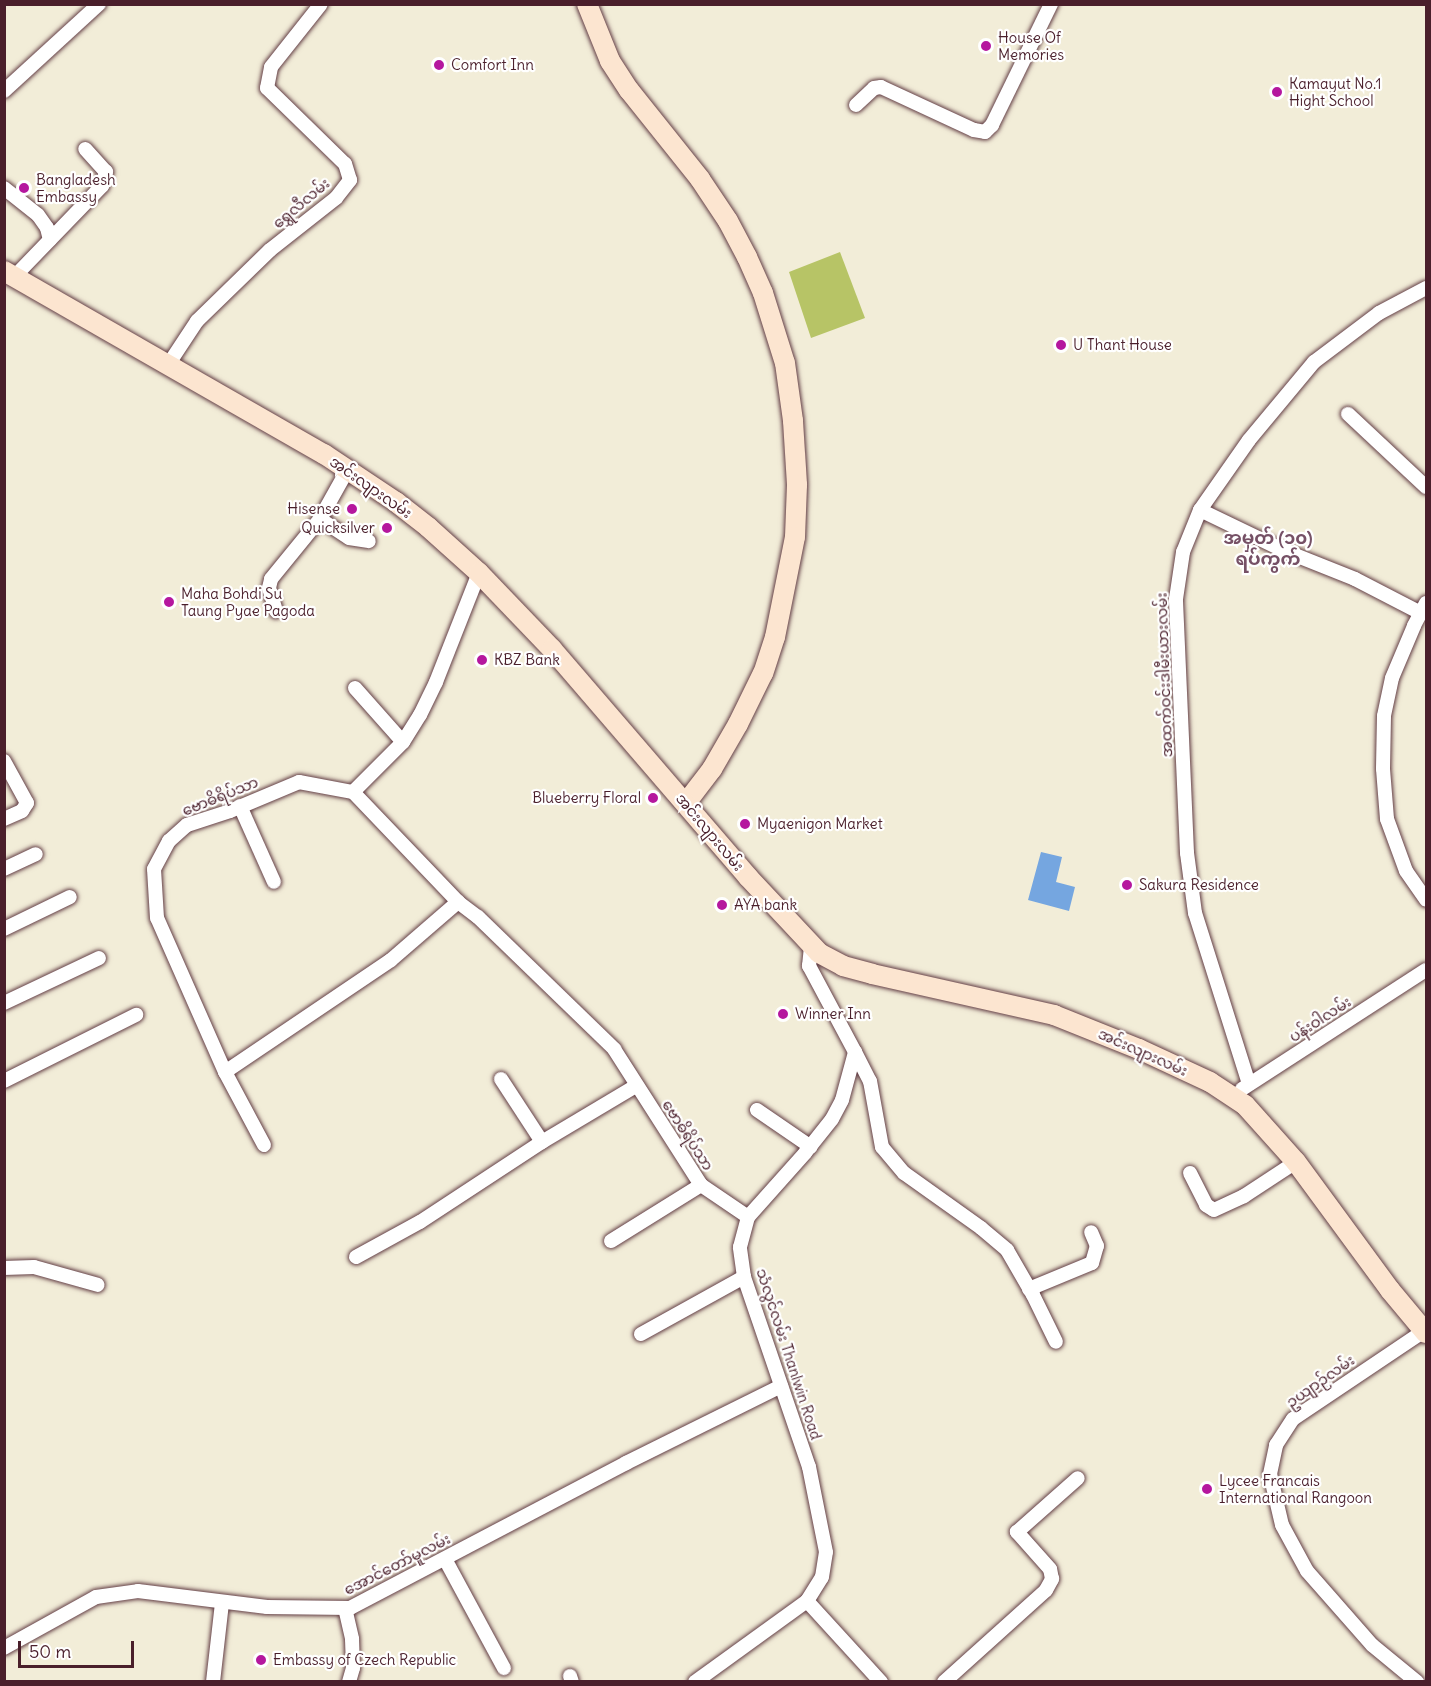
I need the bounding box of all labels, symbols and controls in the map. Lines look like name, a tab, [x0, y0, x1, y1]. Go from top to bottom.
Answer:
place label: House Of Memories	[998, 28, 1064, 63]
marker: House Of Memories	[979, 39, 993, 53]
place label: Comfort Inn	[451, 56, 534, 74]
marker: Comfort Inn	[432, 58, 446, 72]
place label: Kamayut No.1 Hight School	[1289, 74, 1381, 109]
marker: Kamayut No.1 Hight School	[1270, 85, 1284, 99]
place label: Bangladesh Embassy	[36, 170, 116, 205]
street label: ရွှေလီလမ်း	[269, 174, 333, 232]
marker: Bangladesh Embassy	[17, 181, 31, 195]
place label: U Thant House	[1073, 336, 1172, 354]
marker: U Thant House	[1054, 338, 1068, 352]
street label: အင်းလျားလမ်း	[327, 452, 415, 522]
place label: Hisense	[287, 500, 340, 518]
marker: Hisense	[345, 502, 359, 516]
place label: Quicksilver	[301, 519, 375, 537]
marker: Quicksilver	[380, 521, 394, 535]
district label: အမှတ် (၁၀) ရပ်ကွက်	[1223, 528, 1313, 570]
place label: Maha Bohdi Su Taung Pyae Pagoda	[181, 584, 315, 619]
street label: အထက်ဝင်းဒါမီးယားလမ်း	[1152, 592, 1176, 758]
marker: Maha Bohdi Su Taung Pyae Pagoda	[162, 595, 176, 609]
place label: KBZ Bank	[494, 651, 560, 669]
marker: KBZ Bank	[475, 653, 489, 667]
street label: ဗောဓိရိပ်သာ	[179, 773, 261, 819]
place label: Blueberry Floral	[532, 789, 641, 807]
street label: အင်းလျားလမ်း	[672, 789, 748, 875]
marker: Blueberry Floral	[646, 791, 660, 805]
place label: Myaenigon Market	[757, 815, 883, 833]
marker: Myaenigon Market	[738, 817, 752, 831]
place label: Sakura Residence	[1139, 876, 1259, 894]
marker: Sakura Residence	[1120, 878, 1134, 892]
place label: AYA bank	[734, 896, 797, 914]
marker: AYA bank	[715, 898, 729, 912]
street label: ပန်းဝါလမ်း	[1286, 992, 1354, 1046]
place label: Winner Inn	[795, 1005, 871, 1023]
marker: Winner Inn	[776, 1007, 790, 1021]
street label: အင်းလျားလမ်း	[1096, 1024, 1190, 1080]
street label: ဗောဓိရိပ်သာ	[659, 1096, 717, 1174]
street label: သံလွင်လမ်း Thanlwin Road	[753, 1266, 825, 1442]
street label: ဥယျာဉ်လမ်း	[1282, 1351, 1358, 1411]
place label: Lycee Francais International Rangoon	[1219, 1471, 1372, 1506]
marker: Lycee Francais International Rangoon	[1200, 1482, 1214, 1496]
street label: အောင်တော်မူလမ်း	[341, 1529, 453, 1599]
scale bar	[21, 1629, 136, 1667]
text: 50 m	[29, 1640, 71, 1663]
place label: Embassy of Czech Republic	[273, 1651, 456, 1669]
marker: Embassy of Czech Republic	[254, 1653, 268, 1667]

